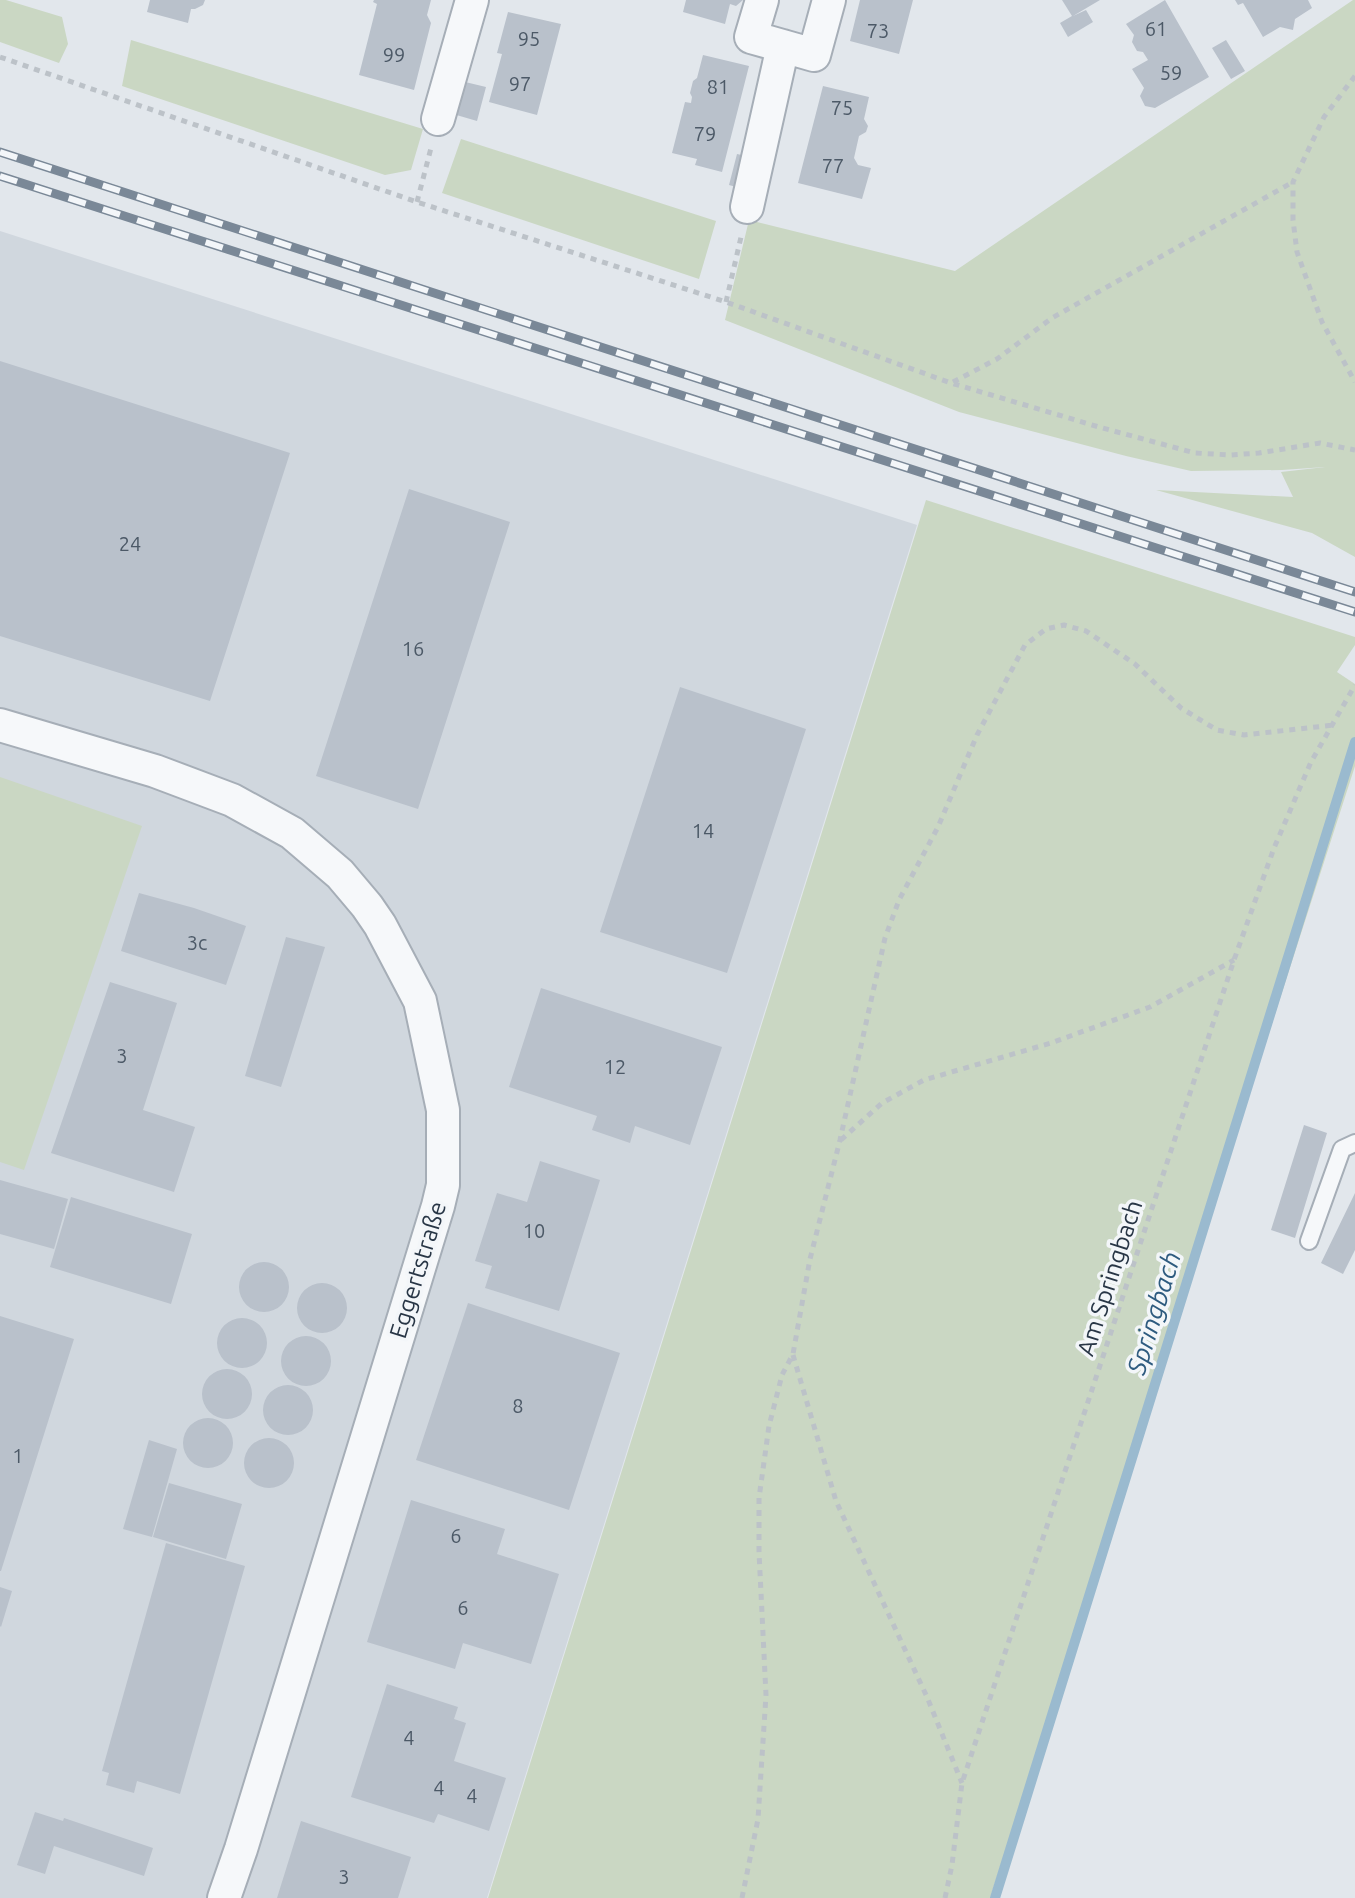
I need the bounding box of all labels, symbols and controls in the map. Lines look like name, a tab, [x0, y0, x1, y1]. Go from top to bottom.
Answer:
house number: 61	[1145, 17, 1167, 40]
house number: 73	[867, 19, 889, 42]
house number: 95	[518, 27, 540, 50]
house number: 99	[383, 43, 405, 66]
house number: 59	[1160, 61, 1182, 84]
house number: 97	[509, 72, 531, 95]
house number: 81	[707, 75, 729, 98]
house number: 75	[831, 96, 853, 119]
house number: 79	[694, 122, 716, 145]
house number: 77	[822, 154, 844, 177]
house number: 24	[119, 532, 141, 555]
house number: 16	[402, 637, 424, 660]
house number: 14	[692, 819, 714, 842]
house number: 3c	[187, 931, 207, 954]
house number: 3	[116, 1044, 128, 1067]
house number: 12	[604, 1055, 626, 1078]
street label: Am Springbach	[1072, 1197, 1147, 1359]
street label: Eggertstraße	[384, 1198, 451, 1341]
house number: 10	[523, 1219, 545, 1242]
water label: Springbach	[1121, 1248, 1186, 1379]
house number: 8	[512, 1394, 524, 1417]
house number: 1	[12, 1444, 24, 1467]
house number: 6	[450, 1524, 462, 1547]
house number: 6	[457, 1596, 469, 1619]
house number: 4	[403, 1726, 415, 1749]
house number: 4	[433, 1776, 445, 1799]
house number: 4	[466, 1784, 478, 1807]
house number: 3	[338, 1865, 350, 1888]

